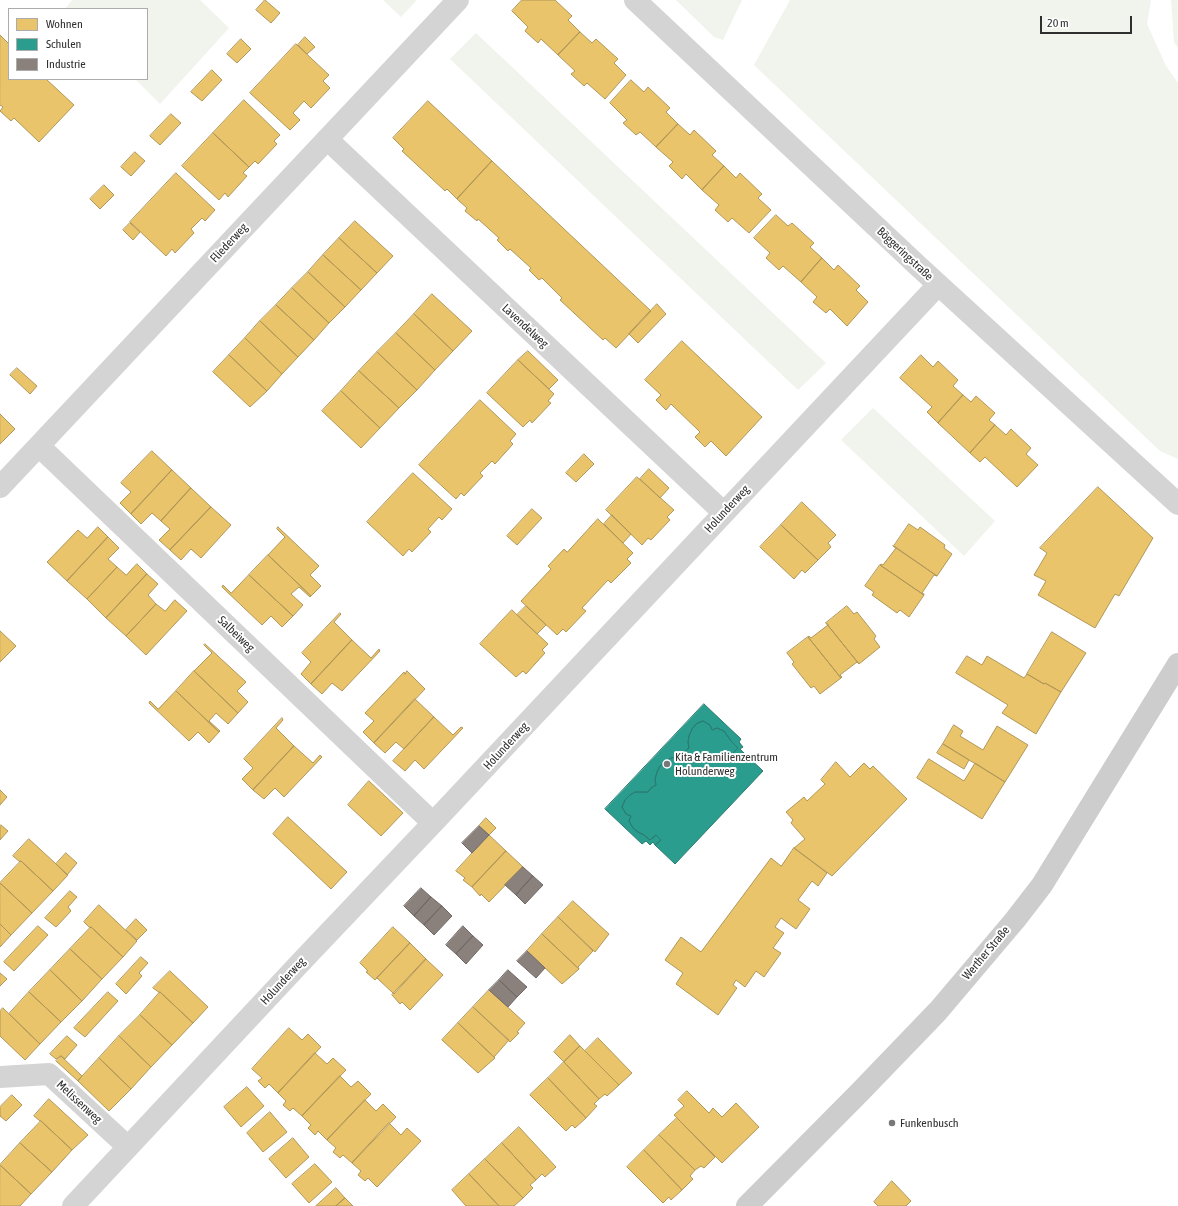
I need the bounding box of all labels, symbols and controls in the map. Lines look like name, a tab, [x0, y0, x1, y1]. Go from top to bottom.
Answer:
legend	[8, 8, 148, 80]
scale bar	[1042, 8, 1134, 34]
text: 20 m	[1047, 16, 1069, 30]
text: Wohnen	[46, 17, 83, 31]
text: Schulen	[46, 37, 81, 51]
text: Industrie	[46, 57, 86, 71]
street label: Fliederweg	[207, 220, 251, 266]
street label: Böggeringstraße	[874, 224, 936, 284]
street label: Lavendelweg	[499, 301, 551, 351]
street label: Holunderweg	[701, 482, 753, 536]
street label: Salbeiweg	[215, 613, 257, 655]
street label: Holunderweg	[480, 719, 532, 773]
place label: Kita & Familienzentrum Holunderweg	[675, 750, 778, 778]
marker: Kita & Familienzentrum Holunderweg	[662, 759, 672, 769]
street label: Werther Straße	[959, 923, 1013, 983]
street label: Holunderweg	[257, 954, 309, 1008]
street label: Melissenweg	[53, 1077, 105, 1127]
place label: Funkenbusch	[900, 1116, 959, 1130]
marker: Funkenbusch	[887, 1118, 897, 1128]

